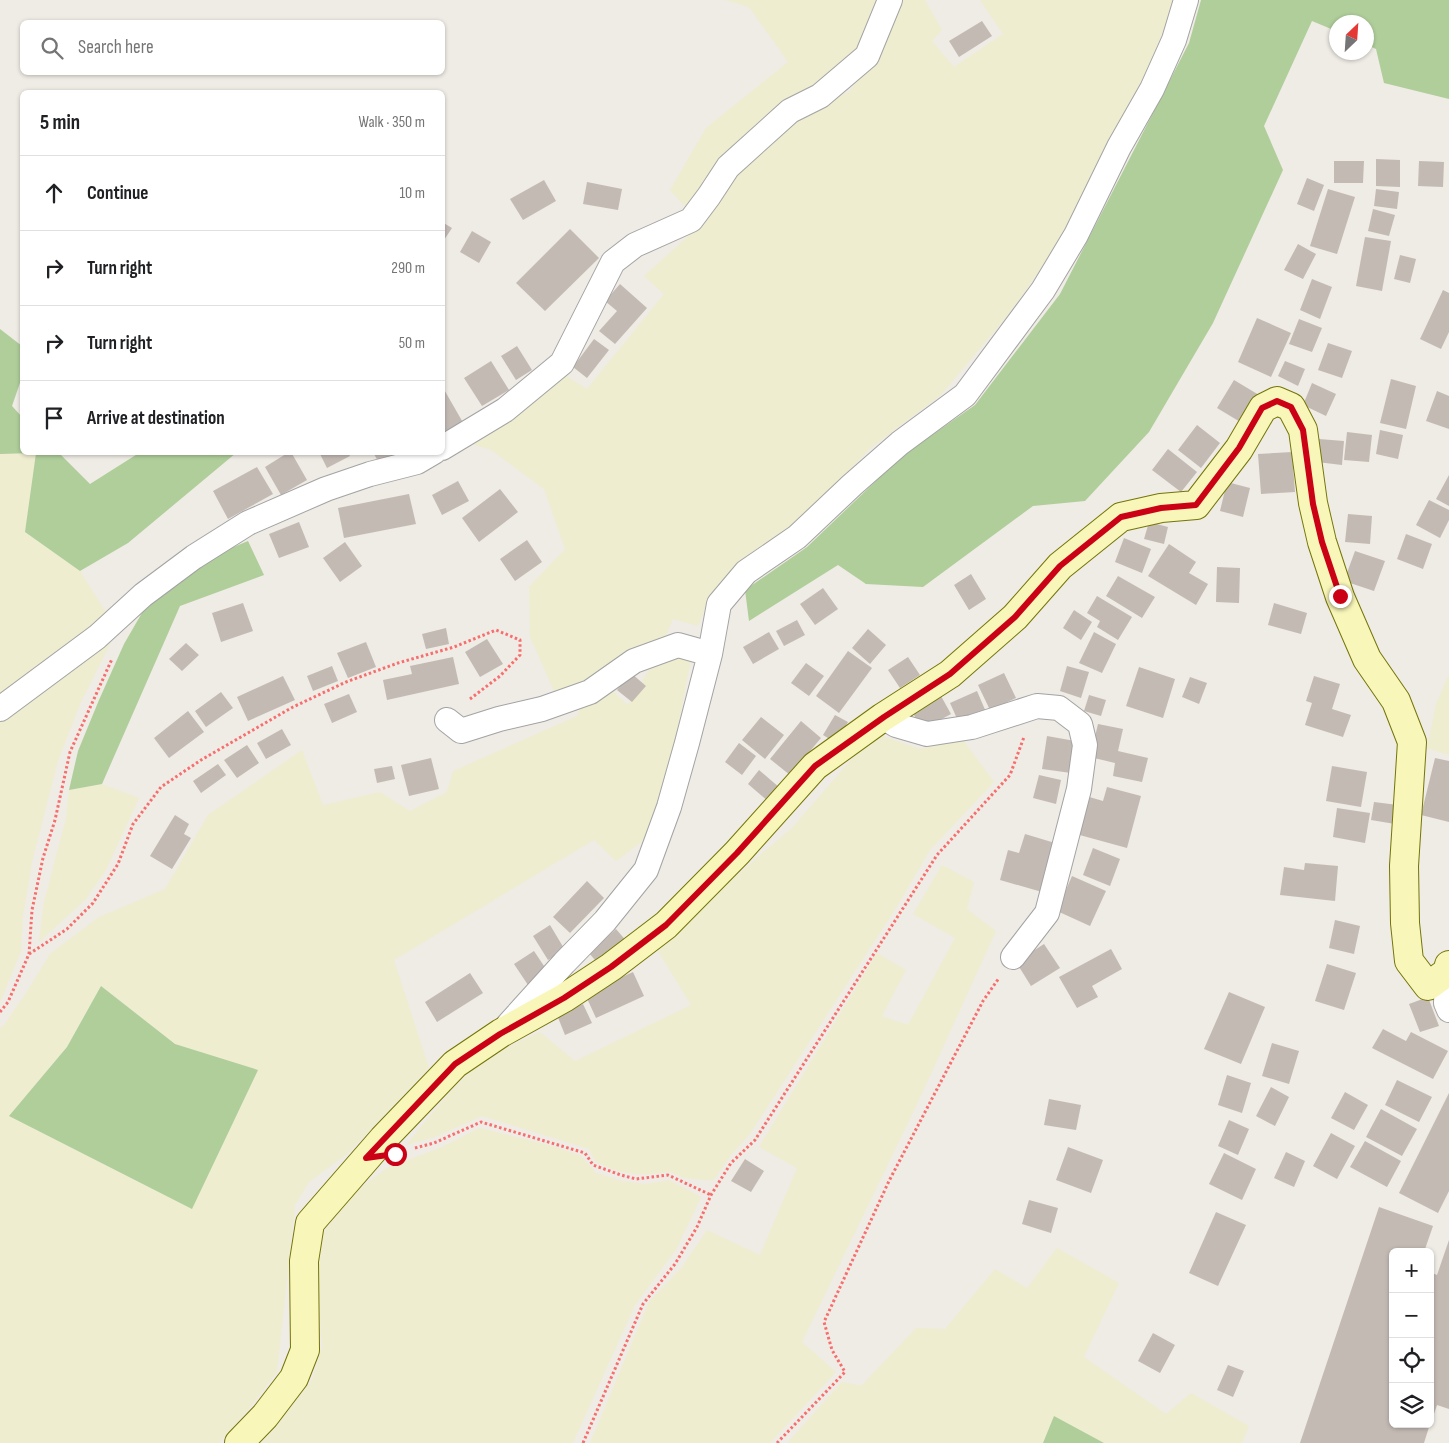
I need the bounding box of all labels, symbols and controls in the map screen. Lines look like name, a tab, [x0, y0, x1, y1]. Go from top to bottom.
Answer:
north arrow	[1329, 15, 1374, 60]
search box	[20, 20, 445, 75]
icon: search	[38, 34, 66, 62]
text: Search here	[78, 36, 154, 59]
text: 5 min	[40, 110, 80, 135]
text: Walk · 350 m	[358, 113, 425, 132]
icon: ahead	[40, 179, 68, 207]
text: Continue	[87, 182, 148, 205]
text: 10 m	[399, 184, 425, 203]
icon: right	[40, 254, 68, 282]
text: Turn right	[87, 257, 152, 280]
text: 290 m	[391, 259, 425, 278]
icon: right	[40, 329, 68, 357]
text: Turn right	[87, 332, 152, 355]
text: 50 m	[399, 334, 425, 353]
icon: arrive	[40, 404, 68, 432]
text: Arrive at destination	[87, 407, 225, 430]
route end	[1329, 585, 1352, 608]
route start	[384, 1143, 407, 1166]
map controls	[1389, 1248, 1434, 1428]
button: +	[1389, 1248, 1434, 1293]
button: −	[1389, 1293, 1434, 1338]
button: locate	[1389, 1338, 1434, 1383]
button: layers	[1389, 1383, 1434, 1428]

